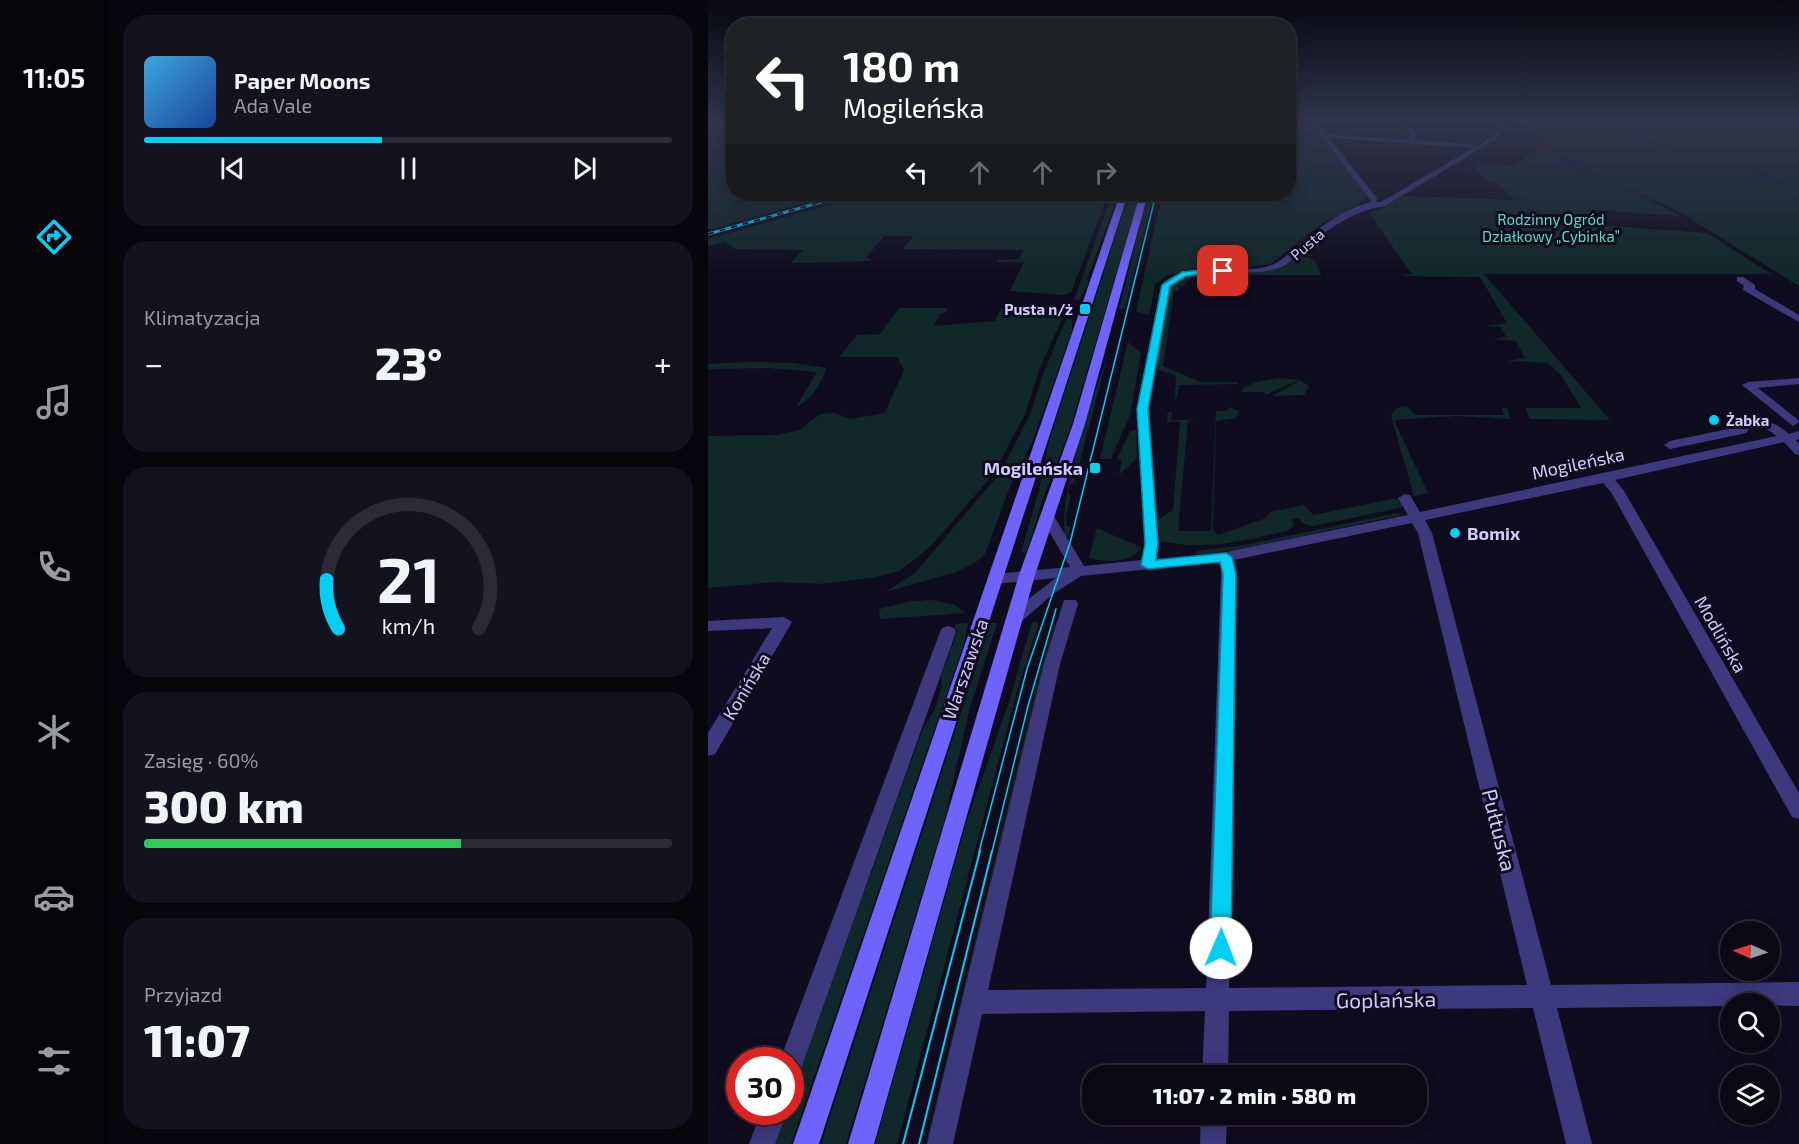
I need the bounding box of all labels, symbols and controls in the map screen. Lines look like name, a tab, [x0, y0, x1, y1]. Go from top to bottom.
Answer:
text: 180 m	[843, 40, 960, 90]
icon: left	[744, 42, 822, 120]
text: 11:05	[23, 61, 85, 93]
text: Paper Moons	[234, 67, 370, 93]
text: Mogileńska	[843, 91, 984, 123]
text: Ada Vale	[234, 93, 312, 117]
icon: previous	[216, 152, 249, 185]
icon: pause	[392, 152, 425, 185]
icon: next	[568, 152, 601, 185]
icon: left	[900, 156, 933, 189]
icon: ahead	[963, 156, 996, 189]
icon: ahead	[1026, 156, 1059, 189]
icon: right	[1089, 156, 1122, 189]
park label: Rodzinny Ogród Działkowy „Cybinka”	[1482, 210, 1620, 245]
icon: directions	[33, 216, 75, 258]
street label: Pusta	[1286, 224, 1328, 264]
pin	[1197, 245, 1248, 296]
icon: arrive	[1206, 254, 1239, 287]
place label: Pusta n/ż	[1004, 300, 1073, 318]
marker: Pusta n/ż	[1078, 302, 1092, 316]
text: Klimatyzacja	[144, 305, 260, 329]
text: 23°	[375, 335, 442, 389]
text: −	[144, 343, 163, 383]
text: +	[654, 343, 672, 383]
icon: music	[33, 381, 75, 423]
place label: Żabka	[1726, 411, 1769, 429]
marker: Żabka	[1707, 413, 1721, 427]
street label: Mogileńska	[1530, 442, 1626, 484]
place label: Mogileńska	[984, 457, 1083, 479]
marker: Mogileńska	[1088, 461, 1102, 475]
place label: Bomix	[1467, 522, 1521, 544]
marker: Bomix	[1448, 526, 1462, 540]
text: 21	[376, 541, 440, 616]
icon: phone	[33, 546, 75, 588]
street label: Modlińska	[1690, 592, 1752, 676]
text: km/h	[381, 613, 435, 638]
street label: Warszawska	[937, 616, 993, 722]
street label: Konińska	[717, 649, 775, 723]
icon: climate	[33, 711, 75, 753]
text: Zasięg · 60%	[144, 748, 258, 772]
text: 300 km	[144, 778, 304, 832]
street label: Pułtuska	[1478, 786, 1522, 874]
icon: car	[33, 876, 75, 918]
position arrow	[1189, 916, 1253, 980]
north arrow	[1720, 921, 1780, 981]
map controls	[1720, 921, 1780, 1125]
text: Przyjazd	[144, 982, 222, 1006]
street label: Goplańska	[1336, 986, 1436, 1012]
button: search	[1720, 993, 1780, 1053]
text: 11:07	[144, 1012, 250, 1066]
icon: filters	[33, 1040, 75, 1082]
speed limit sign: 30	[726, 1047, 804, 1125]
button: layers	[1720, 1065, 1780, 1125]
text: 11:07 · 2 min · 580 m	[1153, 1082, 1356, 1108]

